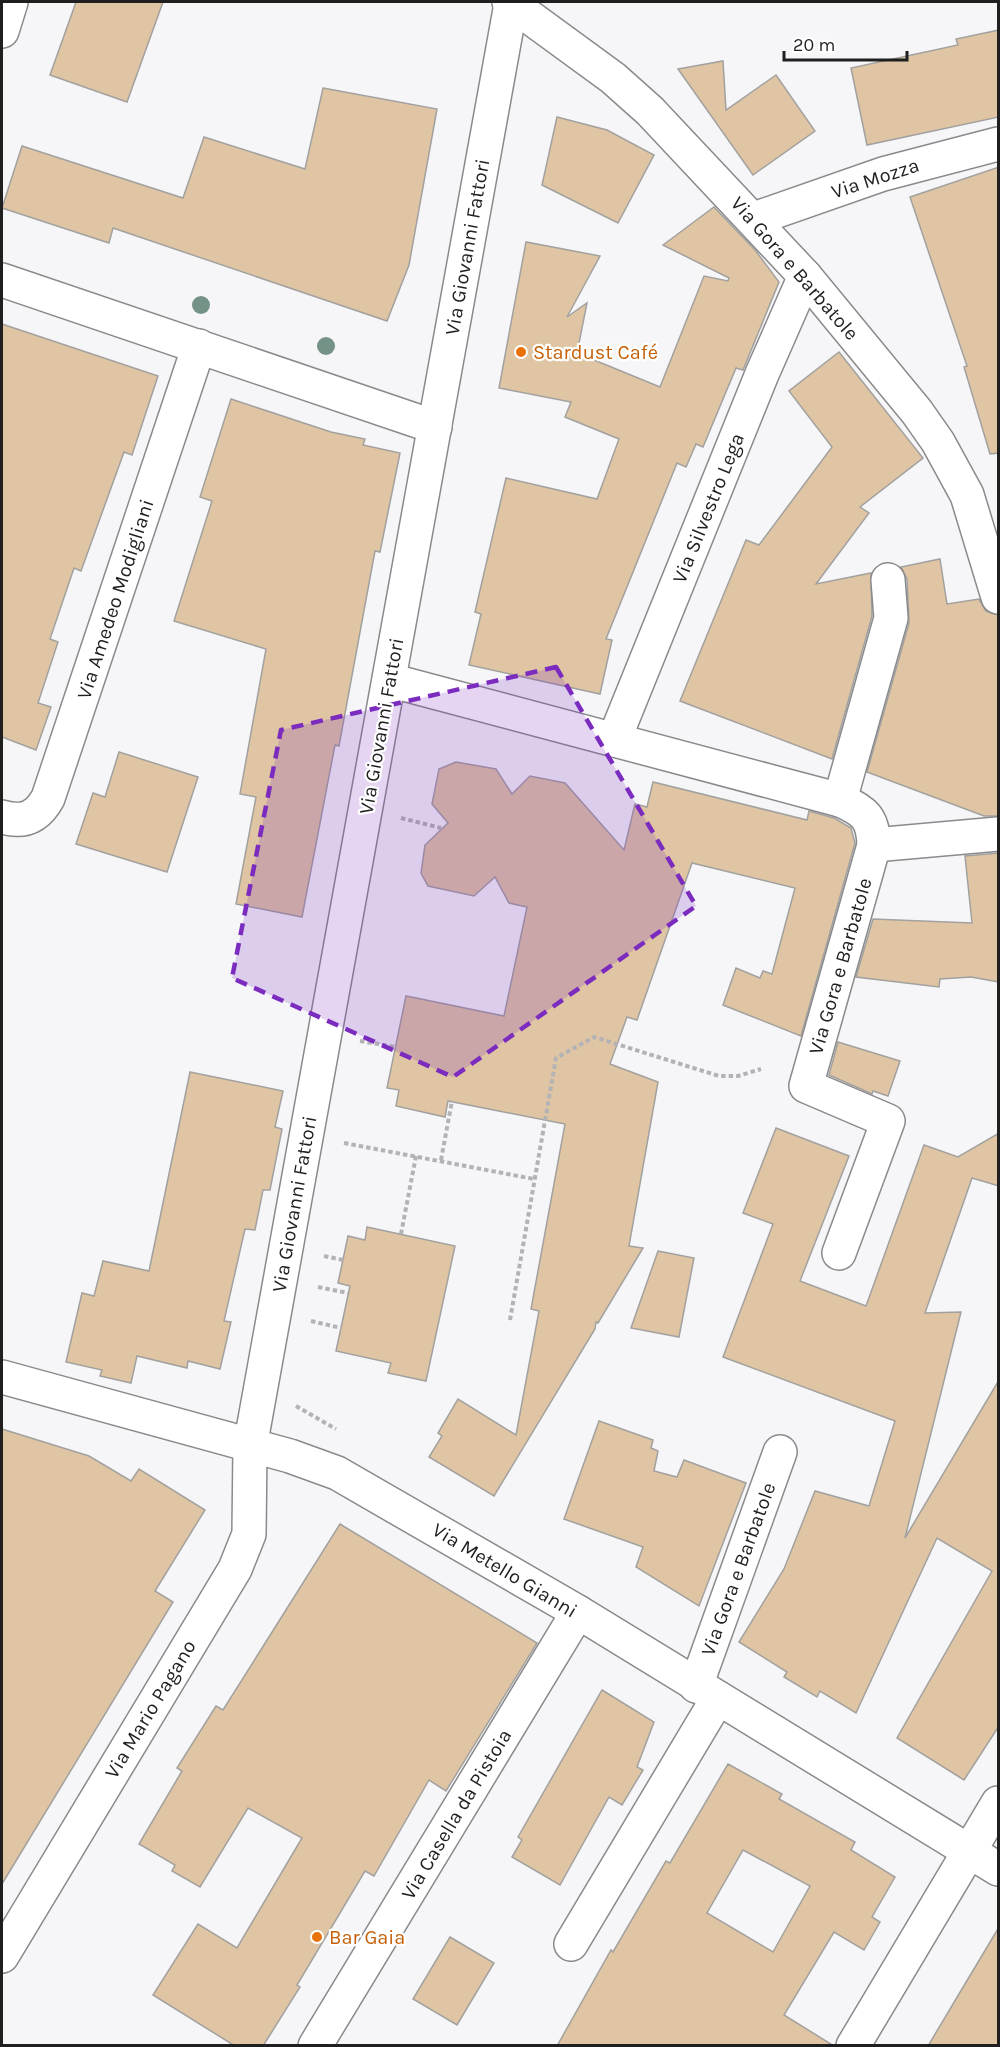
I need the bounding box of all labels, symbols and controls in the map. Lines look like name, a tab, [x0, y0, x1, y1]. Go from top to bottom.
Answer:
scale bar	[784, 24, 907, 62]
text: 20 m	[793, 34, 835, 56]
street label: Via Mozza	[828, 154, 922, 203]
street label: Via Giovanni Fattori	[441, 157, 494, 337]
street label: Via Gora e Barbatole	[726, 192, 863, 345]
place label: Stardust Café	[533, 341, 658, 364]
marker: Stardust Café	[514, 345, 528, 359]
street label: Via Silvestro Lega	[668, 430, 749, 587]
street label: Via Amedeo Modigliani	[72, 496, 159, 702]
street label: Via Giovanni Fattori	[355, 636, 408, 816]
street label: Via Gora e Barbatole	[804, 875, 877, 1057]
street label: Via Giovanni Fattori	[268, 1114, 321, 1294]
street label: Via Gora e Barbatole	[696, 1479, 781, 1659]
street label: Via Metello Gianni	[428, 1518, 581, 1623]
street label: Via Mario Pagano	[100, 1636, 201, 1783]
street label: Via Casella da Pistoia	[396, 1725, 516, 1904]
place label: Bar Gaia	[329, 1926, 405, 1949]
marker: Bar Gaia	[310, 1930, 324, 1944]

